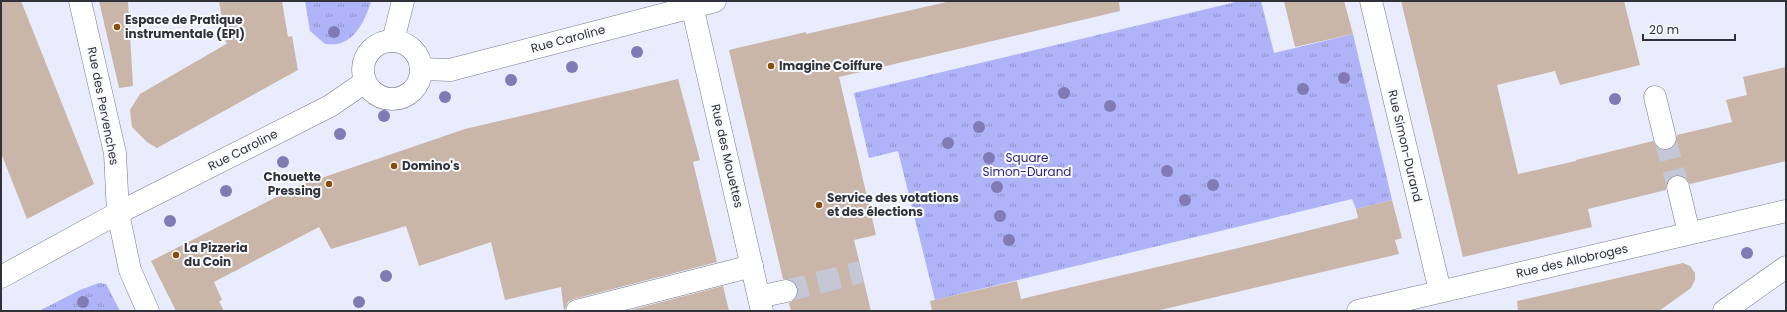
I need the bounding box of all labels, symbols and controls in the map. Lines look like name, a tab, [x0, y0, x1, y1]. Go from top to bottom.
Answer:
place label: Espace de Pratique instrumentale (EPI)	[125, 11, 245, 42]
scale bar	[1643, 16, 1735, 42]
street label: Rue Caroline	[529, 20, 607, 57]
text: 20 m	[1649, 21, 1679, 38]
marker: Espace de Pratique instrumentale (EPI)	[112, 22, 122, 32]
street label: Rue des Pervenches	[84, 45, 123, 166]
place label: Imagine Coiffure	[779, 57, 883, 74]
marker: Imagine Coiffure	[766, 61, 776, 71]
street label: Rue Simon-Durand	[1384, 88, 1427, 204]
street label: Rue des Mouettes	[707, 102, 748, 210]
street label: Rue Caroline	[205, 125, 281, 174]
park label: Square Simon-Durand	[983, 149, 1071, 180]
place label: Domino's	[402, 157, 460, 174]
marker: Domino's	[389, 161, 399, 171]
place label: Chouette Pressing	[264, 168, 322, 199]
marker: Chouette Pressing	[324, 179, 334, 189]
place label: Service des votations et des élections	[827, 189, 959, 220]
marker: Service des votations et des élections	[814, 200, 824, 210]
place label: La Pizzeria du Coin	[184, 239, 248, 270]
street label: Rue des Allobroges	[1514, 239, 1630, 282]
marker: La Pizzeria du Coin	[171, 250, 181, 260]

